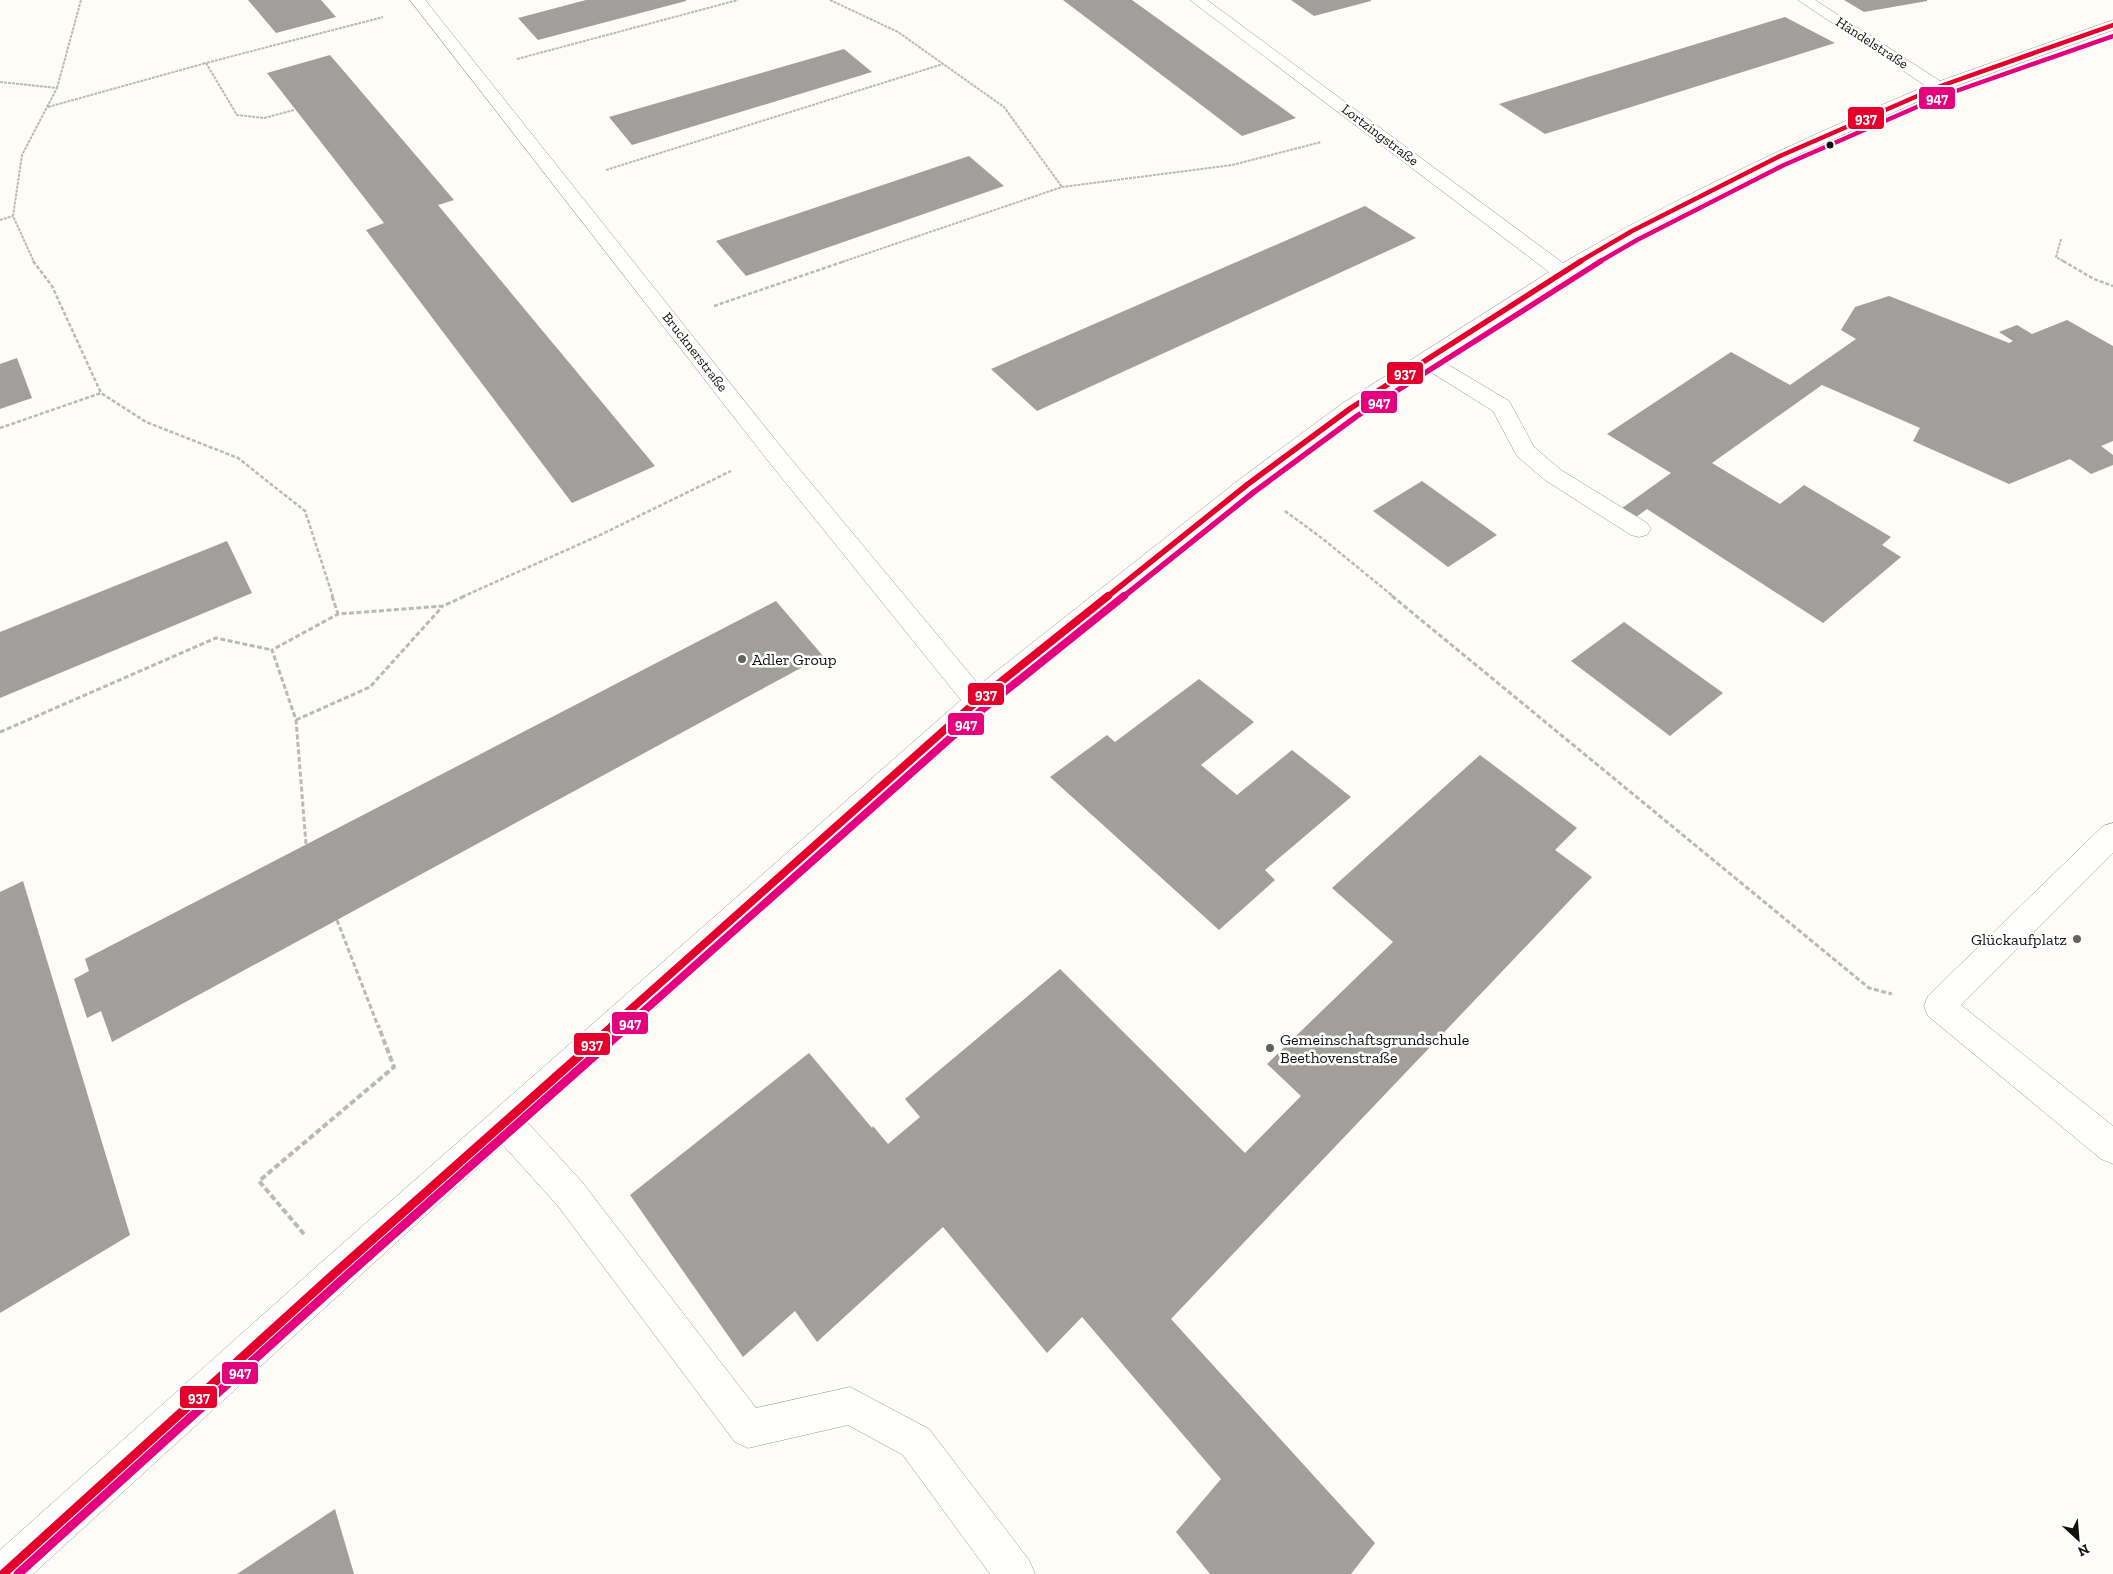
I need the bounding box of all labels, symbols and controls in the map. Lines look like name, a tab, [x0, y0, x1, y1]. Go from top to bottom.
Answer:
street label: Händelstraße	[1833, 13, 1912, 73]
line badge: 947	[1918, 86, 1956, 110]
text: 947	[1926, 90, 1948, 107]
street label: Lortzingstraße	[1338, 101, 1422, 170]
line badge: 937	[1847, 106, 1885, 130]
text: 937	[1855, 110, 1877, 127]
unlabelled marker	[1825, 140, 1835, 150]
street label: Brucknerstraße	[659, 309, 732, 395]
line badge: 937	[1386, 361, 1424, 385]
text: 937	[1394, 365, 1416, 382]
line badge: 947	[1360, 390, 1398, 414]
text: 947	[1368, 394, 1390, 411]
place label: Adler Group	[752, 650, 837, 669]
marker: Adler Group	[736, 653, 748, 665]
line badge: 937	[967, 682, 1005, 706]
text: 937	[975, 686, 997, 703]
line badge: 947	[947, 712, 985, 736]
text: 947	[955, 716, 977, 733]
place label: Glückaufplatz	[1971, 930, 2067, 949]
marker: Glückaufplatz	[2071, 933, 2083, 945]
line badge: 947	[611, 1011, 649, 1035]
text: 947	[619, 1015, 641, 1032]
place label: Gemeinschaftsgrundschule Beethovenstraße	[1280, 1030, 1469, 1067]
line badge: 937	[573, 1032, 611, 1056]
text: 937	[581, 1036, 603, 1053]
marker: Gemeinschaftsgrundschule Beethovenstraße	[1264, 1042, 1276, 1054]
line badge: 947	[221, 1361, 259, 1385]
text: 947	[229, 1364, 251, 1381]
line badge: 937	[179, 1385, 218, 1409]
text: 937	[188, 1389, 210, 1406]
north arrow	[2053, 1514, 2103, 1564]
text: N	[2075, 1540, 2092, 1560]

